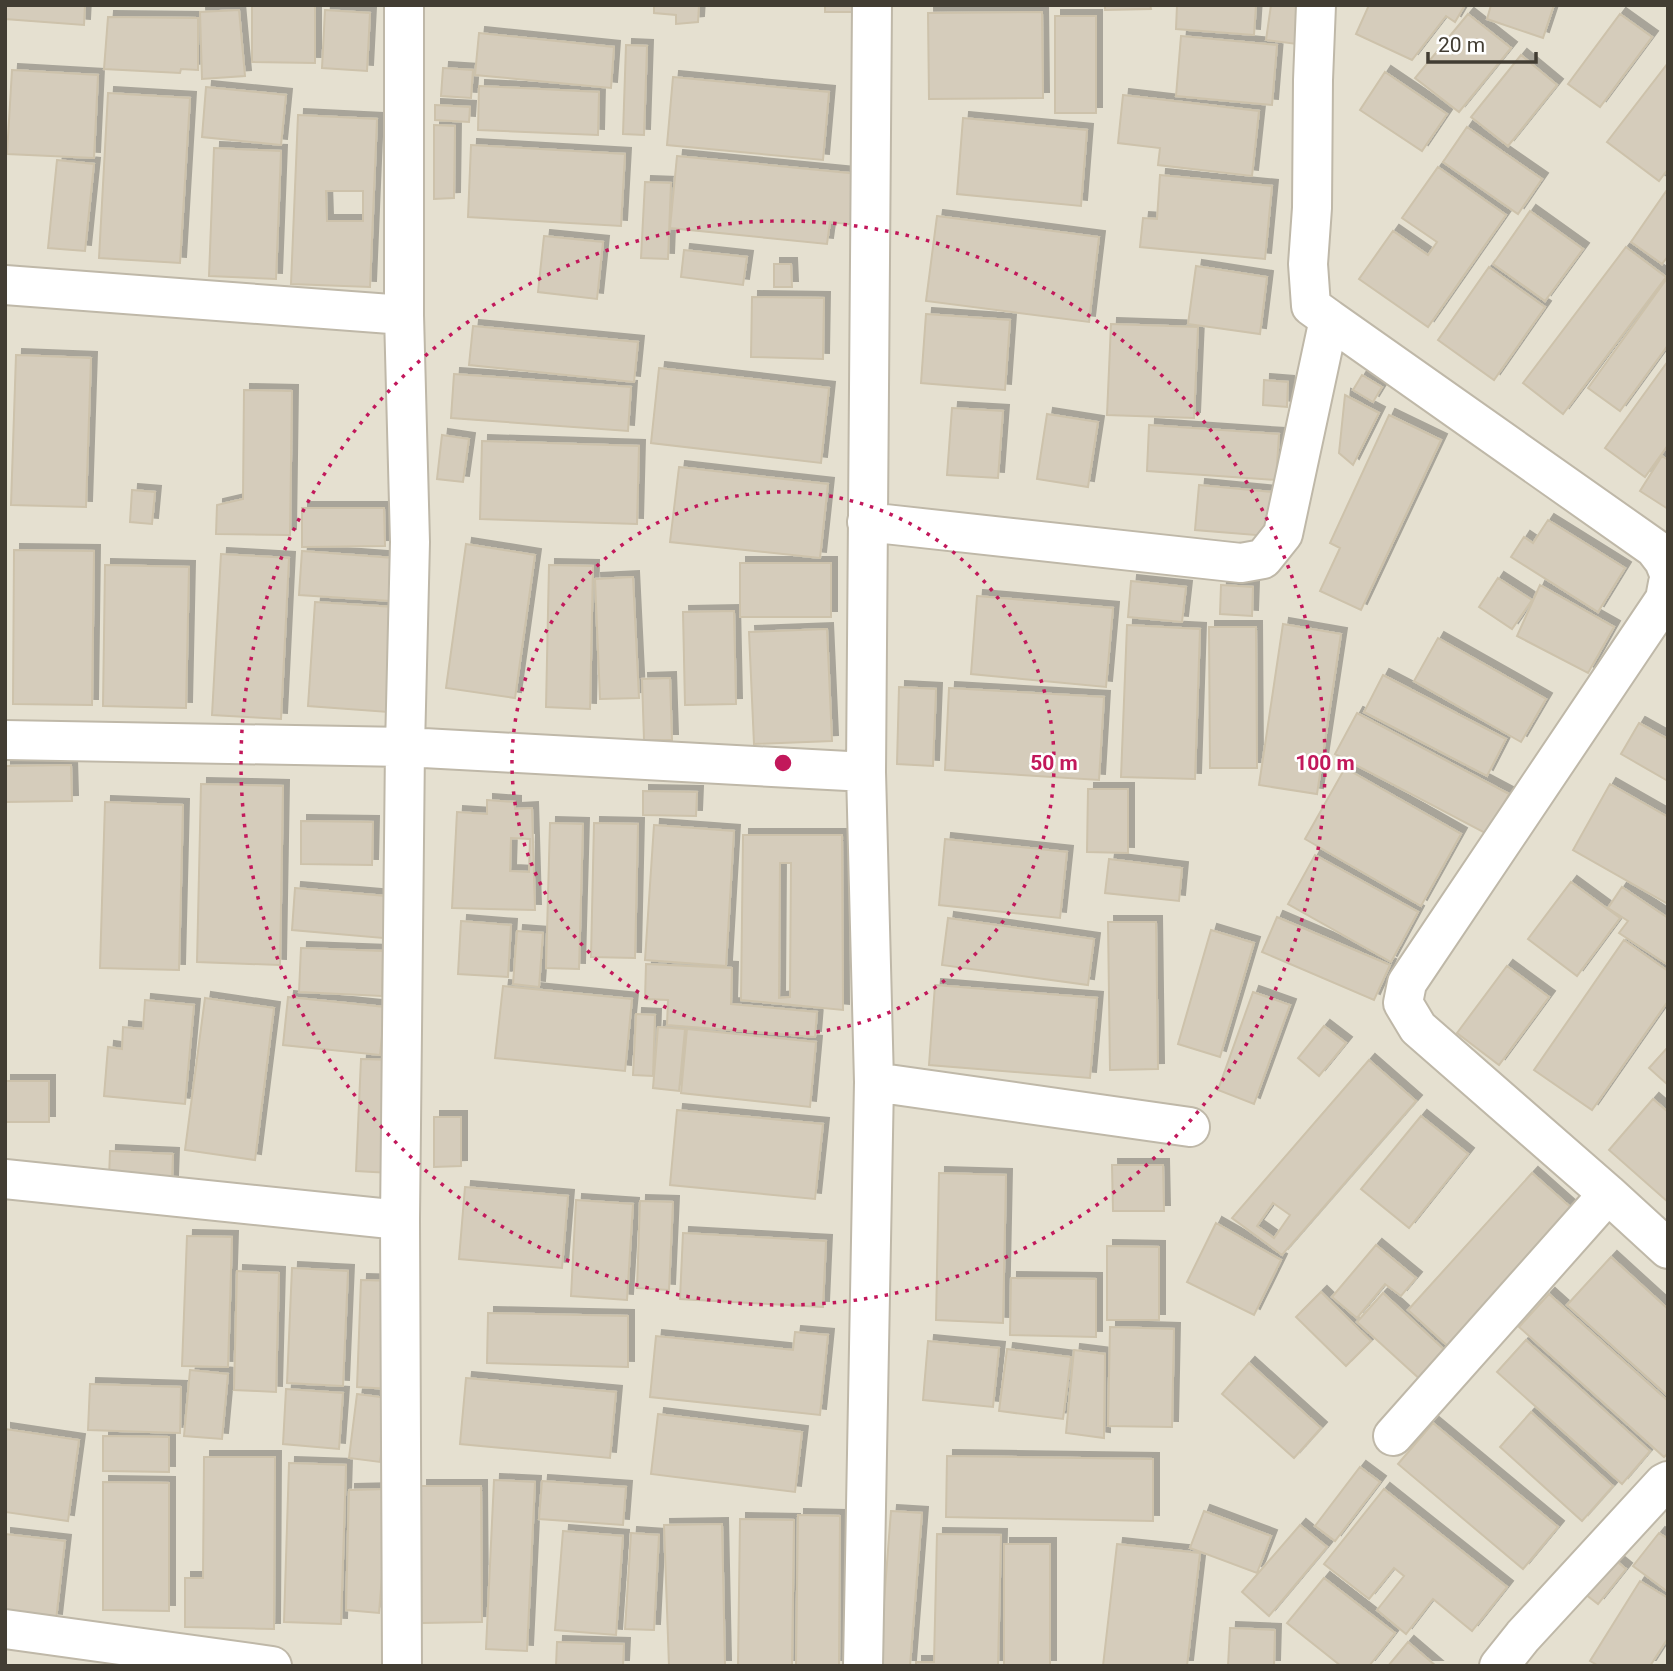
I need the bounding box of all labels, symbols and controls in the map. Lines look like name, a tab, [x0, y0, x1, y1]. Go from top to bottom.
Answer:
scale bar	[1428, 21, 1536, 65]
text: 20 m	[1438, 33, 1485, 57]
centre of rings	[771, 751, 795, 775]
text: 50 m	[1030, 751, 1078, 775]
text: 100 m	[1295, 751, 1355, 775]

